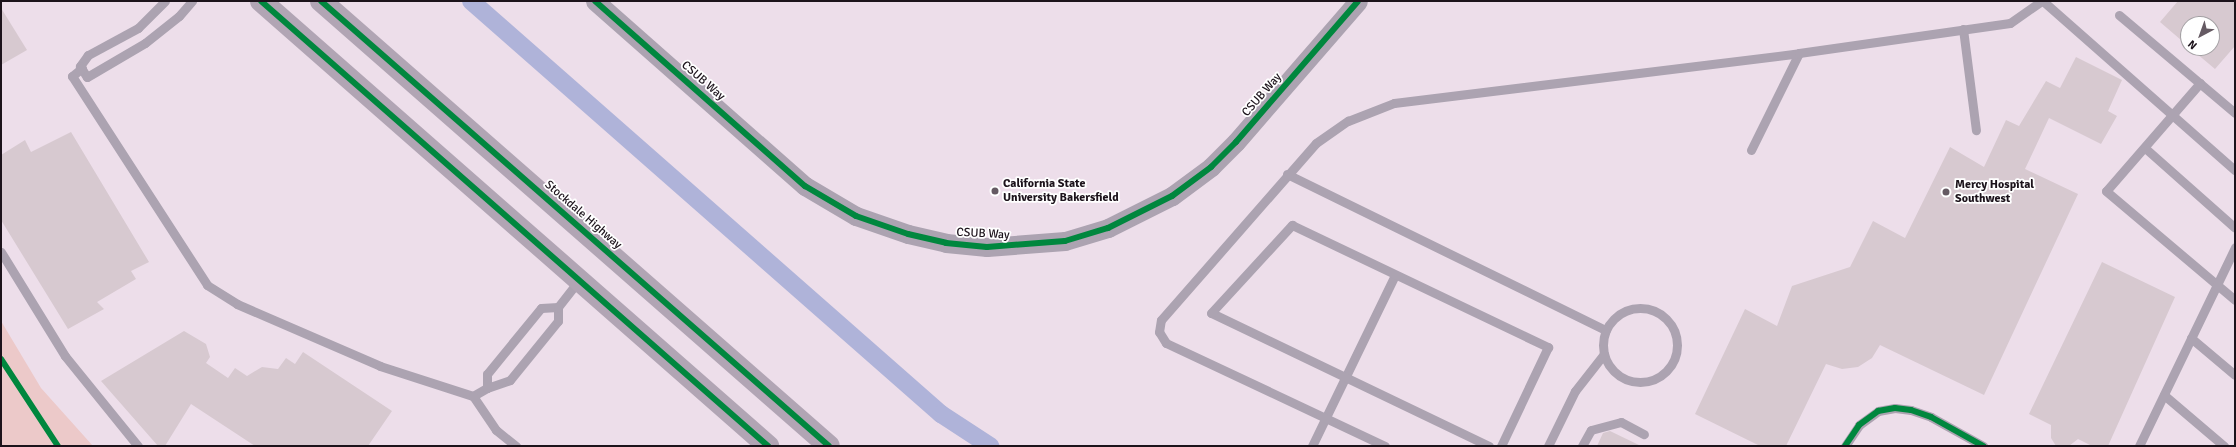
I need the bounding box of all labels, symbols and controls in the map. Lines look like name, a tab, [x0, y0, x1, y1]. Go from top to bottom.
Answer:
north arrow	[2180, 16, 2220, 56]
text: N	[2185, 37, 2200, 52]
street label: CSUB Way	[678, 58, 728, 104]
street label: CSUB Way	[1239, 70, 1285, 120]
place label: California State University Bakersfield	[1003, 177, 1119, 205]
street label: Stockdale Highway	[542, 178, 624, 252]
place label: Mercy Hospital Southwest	[1955, 178, 2034, 206]
marker: California State University Bakersfield	[990, 186, 1000, 196]
marker: Mercy Hospital Southwest	[1940, 186, 1952, 198]
street label: CSUB Way	[956, 225, 1010, 243]

